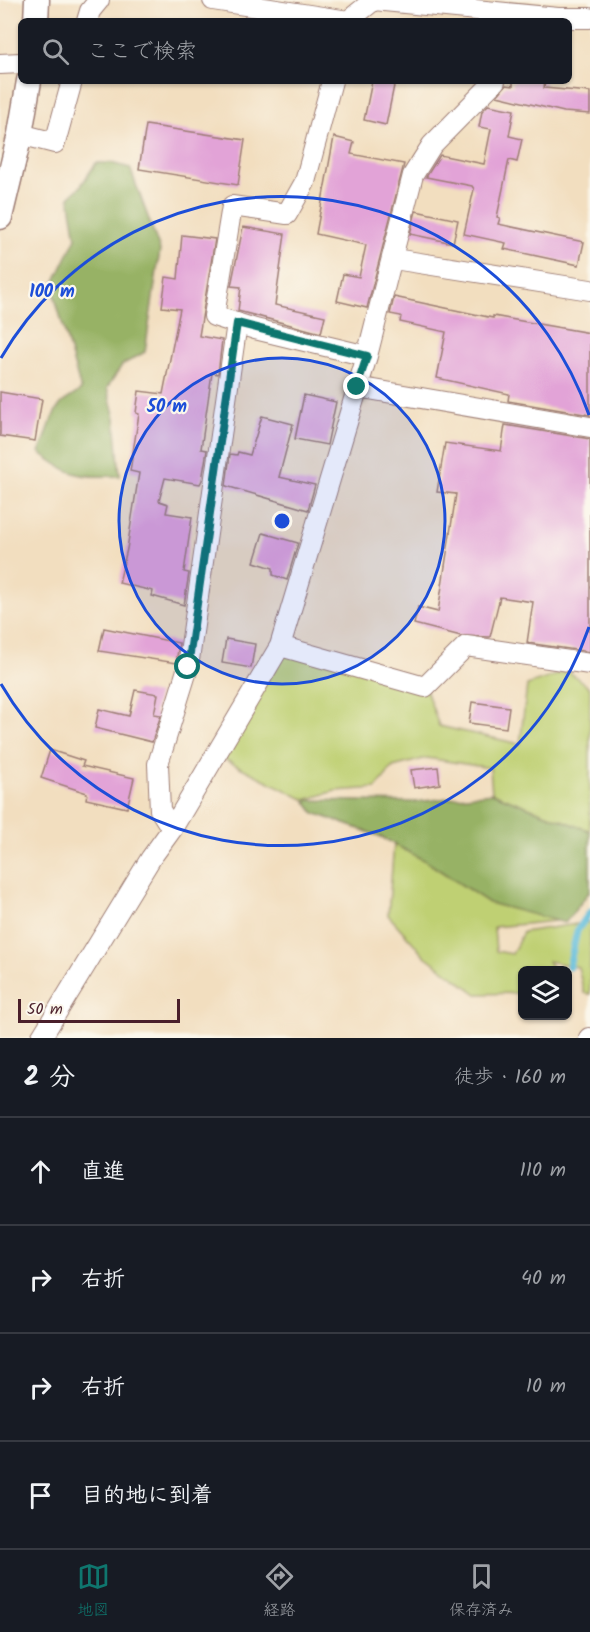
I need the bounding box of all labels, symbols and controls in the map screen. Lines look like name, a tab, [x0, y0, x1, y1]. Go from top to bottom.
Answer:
search box	[18, 18, 572, 84]
icon: search	[39, 35, 72, 68]
text: ここで検索	[87, 35, 197, 70]
text: 100 m	[29, 278, 75, 307]
route end	[343, 373, 369, 399]
text: 50 m	[146, 393, 187, 422]
centre of rings	[272, 511, 292, 531]
route start	[174, 653, 200, 679]
map controls	[518, 966, 572, 1020]
button: layers	[518, 966, 572, 1020]
scale bar	[18, 996, 180, 1024]
text: 50 m	[27, 997, 63, 1022]
text: 2 分	[24, 1057, 75, 1099]
text: 徒歩 · 160 m	[454, 1062, 566, 1094]
icon: ahead	[24, 1155, 57, 1188]
text: 直進	[81, 1155, 125, 1190]
text: 110 m	[520, 1155, 566, 1187]
icon: right	[24, 1263, 57, 1296]
text: 右折	[81, 1263, 125, 1298]
text: 40 m	[521, 1263, 566, 1295]
icon: right	[24, 1371, 57, 1404]
text: 右折	[81, 1371, 125, 1406]
text: 10 m	[526, 1371, 566, 1403]
icon: arrive	[24, 1479, 57, 1512]
text: 目的地に到着	[81, 1479, 213, 1514]
tab: 地図	[77, 1560, 110, 1623]
tab: 経路	[263, 1560, 296, 1623]
tab: 保存済み	[449, 1560, 513, 1623]

